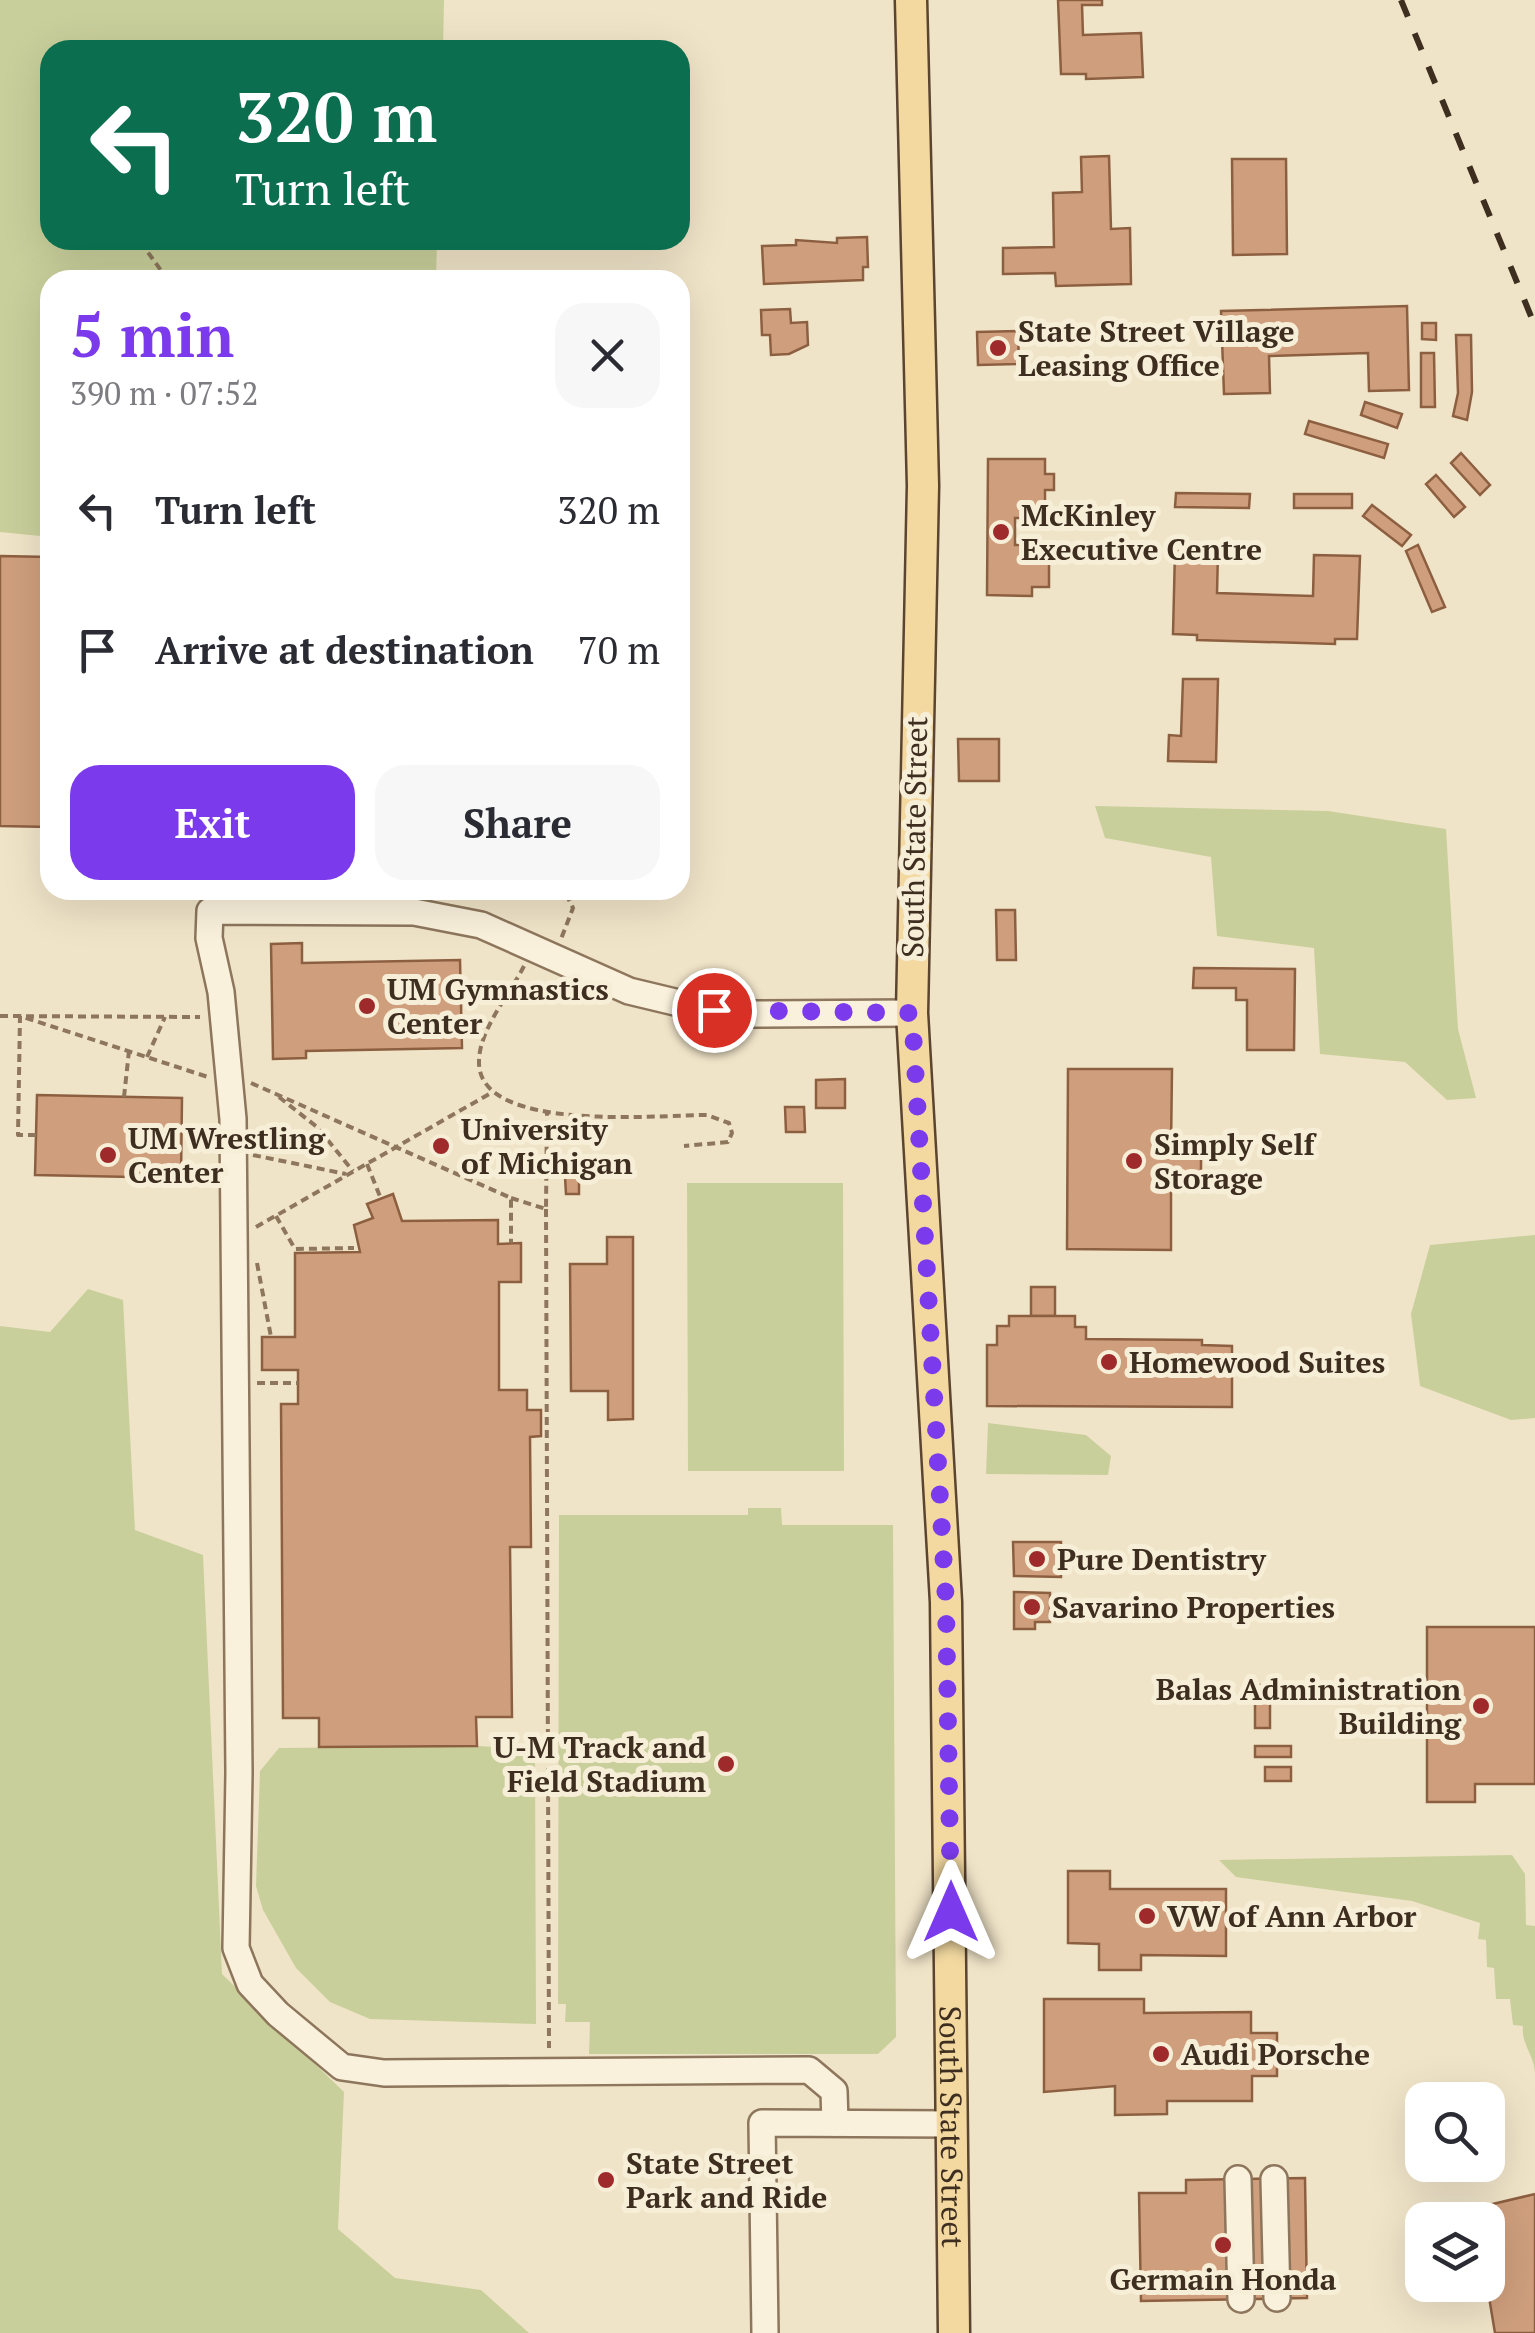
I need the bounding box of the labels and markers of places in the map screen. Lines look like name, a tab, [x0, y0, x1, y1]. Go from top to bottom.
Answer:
place label: State Street Village Leasing Office	[1018, 311, 1295, 385]
marker: State Street Village Leasing Office	[987, 337, 1009, 359]
place label: McKinley Executive Centre	[1021, 495, 1262, 569]
marker: McKinley Executive Centre	[990, 521, 1012, 543]
pin	[672, 968, 757, 1053]
place label: UM Gymnastics Center	[387, 969, 609, 1043]
marker: UM Gymnastics Center	[356, 995, 378, 1017]
place label: University of Michigan	[461, 1109, 633, 1183]
place label: UM Wrestling Center	[128, 1118, 326, 1192]
place label: Simply Self Storage	[1154, 1124, 1317, 1198]
marker: University of Michigan	[430, 1135, 452, 1157]
marker: UM Wrestling Center	[97, 1144, 119, 1166]
marker: Simply Self Storage	[1123, 1150, 1145, 1172]
place label: Homewood Suites	[1129, 1342, 1385, 1382]
marker: Homewood Suites	[1098, 1351, 1120, 1373]
place label: Pure Dentistry	[1057, 1539, 1267, 1579]
marker: Pure Dentistry	[1026, 1548, 1048, 1570]
place label: Savarino Properties	[1052, 1587, 1335, 1627]
marker: Savarino Properties	[1021, 1596, 1043, 1618]
place label: Balas Administration Building	[1156, 1669, 1462, 1743]
marker: Balas Administration Building	[1470, 1695, 1492, 1717]
place label: U-M Track and Field Stadium	[493, 1727, 706, 1801]
marker: U-M Track and Field Stadium	[715, 1753, 737, 1775]
place label: VW of Ann Arbor	[1167, 1896, 1416, 1936]
marker: VW of Ann Arbor	[1136, 1905, 1158, 1927]
place label: Audi Porsche	[1181, 2034, 1370, 2074]
marker: Audi Porsche	[1150, 2043, 1172, 2065]
place label: State Street Park and Ride	[626, 2143, 827, 2217]
marker: State Street Park and Ride	[595, 2169, 617, 2191]
marker: Germain Honda	[1212, 2234, 1234, 2256]
place label: Germain Honda	[1109, 2259, 1337, 2299]

